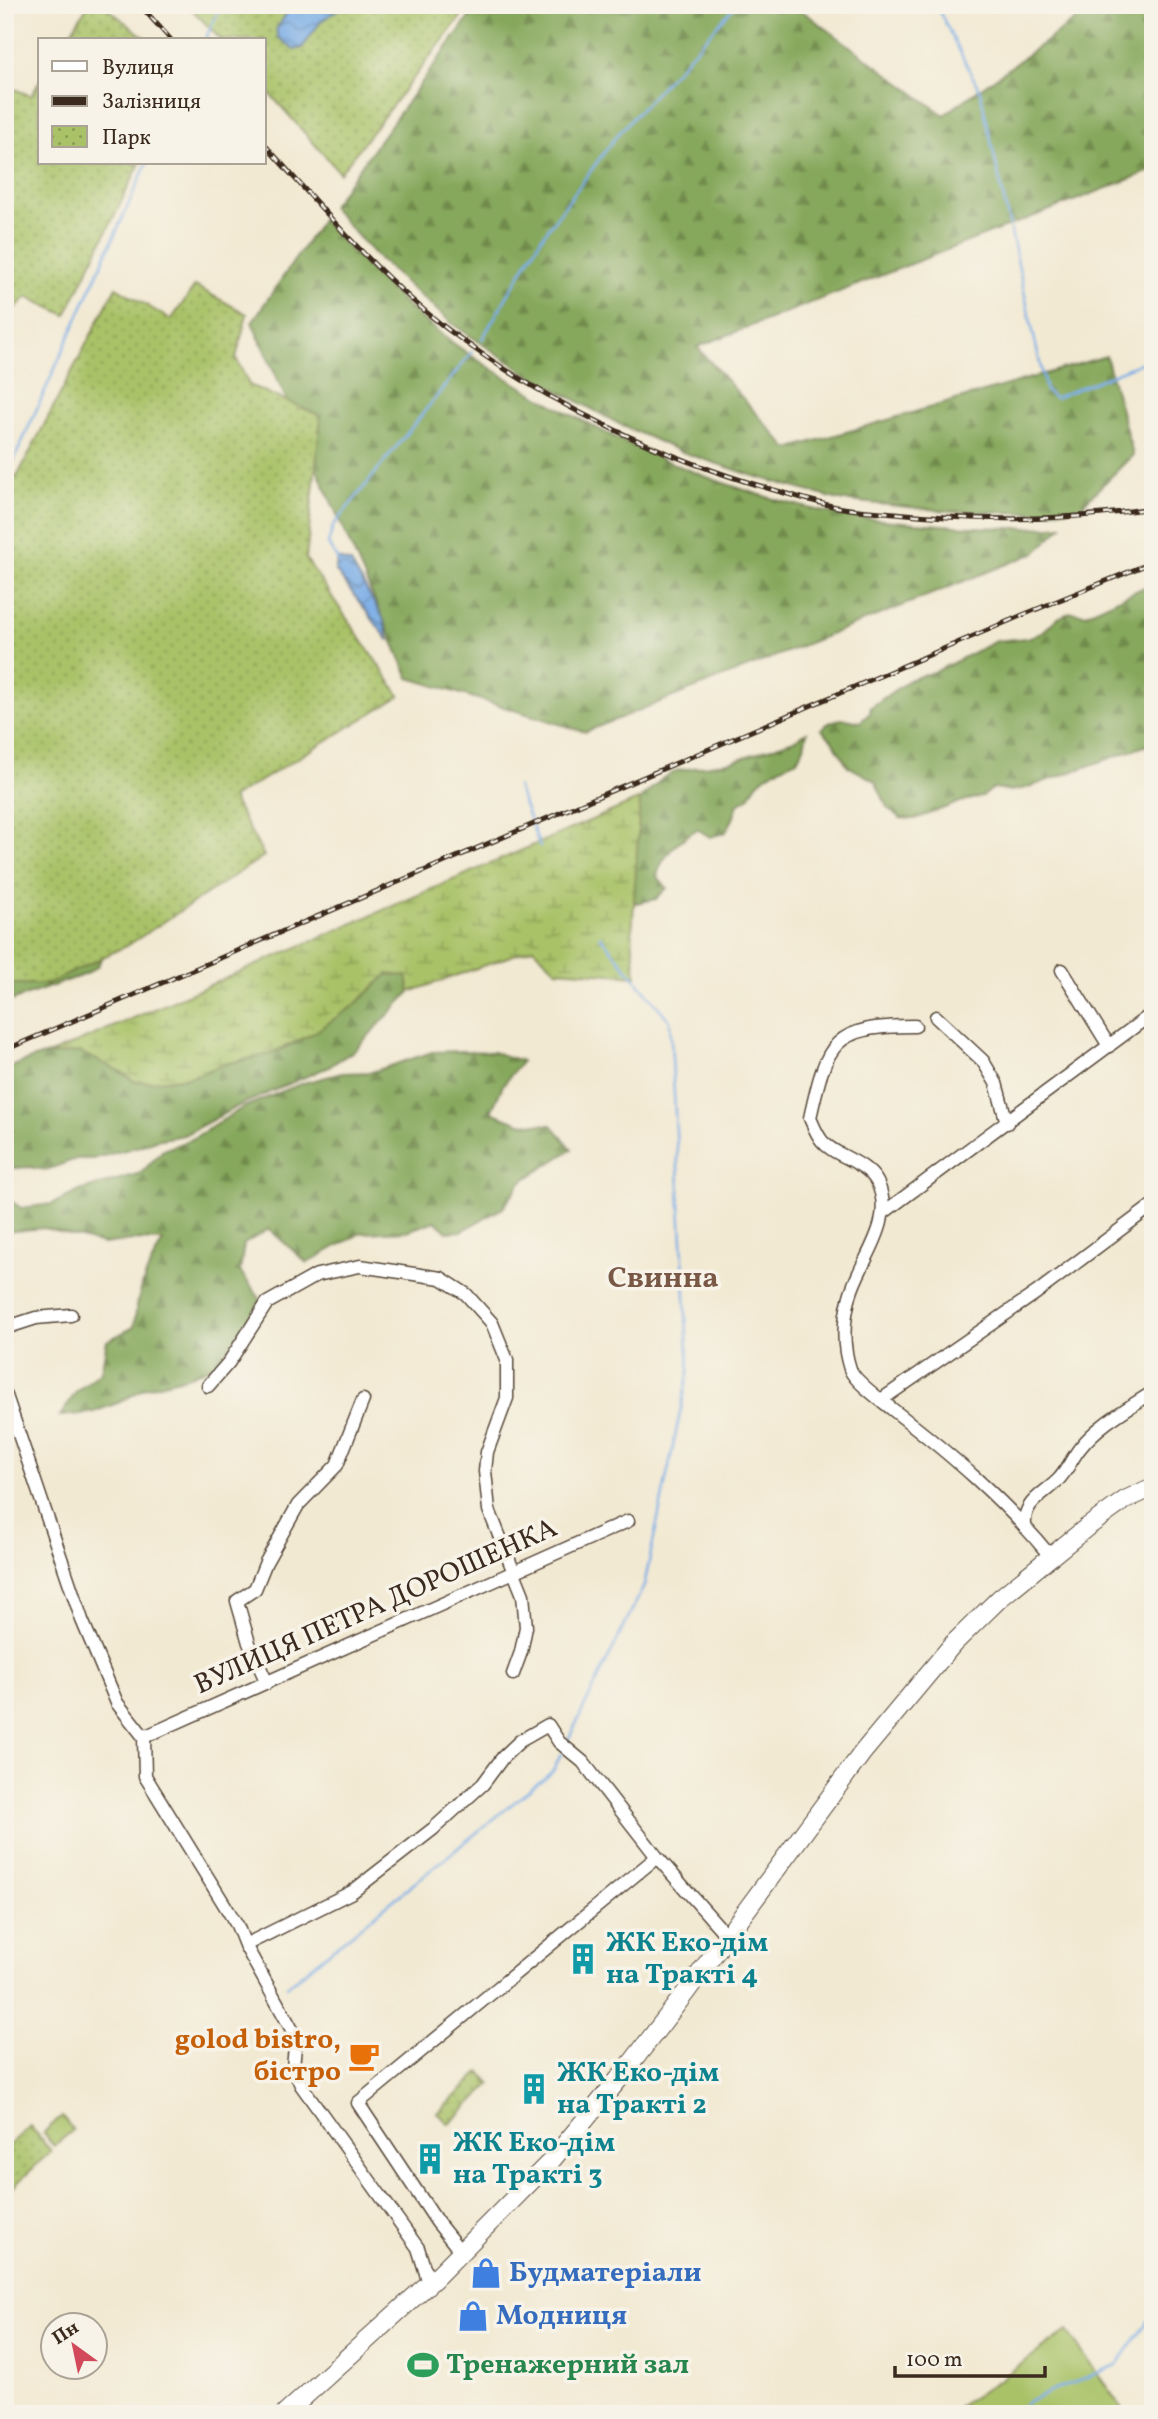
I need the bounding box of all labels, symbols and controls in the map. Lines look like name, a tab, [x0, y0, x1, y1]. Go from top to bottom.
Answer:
legend	[38, 38, 266, 164]
text: Вулиця	[102, 54, 174, 83]
text: Залізниця	[102, 88, 201, 117]
text: Парк	[102, 124, 151, 153]
district label: Свинна	[607, 1258, 719, 1300]
street label: ВУЛИЦЯ ПЕТРА ДОРОШЕНКА	[188, 1509, 564, 1705]
place label: ЖК Еко-дім на Тракті 4	[606, 1924, 768, 1995]
building icon: ЖК Еко-дім на Тракті 4	[566, 1942, 600, 1976]
place label: golod bistro, бістро	[175, 2021, 341, 2092]
cafe icon: golod bistro, бістро	[347, 2039, 381, 2073]
place label: ЖК Еко-дім на Тракті 2	[557, 2054, 719, 2125]
building icon: ЖК Еко-дім на Тракті 2	[517, 2072, 551, 2106]
place label: ЖК Еко-дім на Тракті 3	[453, 2124, 615, 2195]
building icon: ЖК Еко-дім на Тракті 3	[413, 2142, 447, 2176]
place label: Будматеріали	[509, 2254, 701, 2293]
shop icon: Будматеріали	[469, 2256, 503, 2290]
place label: Модниця	[496, 2297, 627, 2336]
shop icon: Модниця	[456, 2299, 490, 2333]
north arrow	[38, 2310, 108, 2380]
text: Пн	[47, 2315, 84, 2352]
scale bar	[895, 2335, 1046, 2379]
place label: Тренажерний зал	[446, 2346, 689, 2385]
text: 100 m	[906, 2346, 963, 2375]
sports icon: Тренажерний зал	[406, 2348, 440, 2382]

